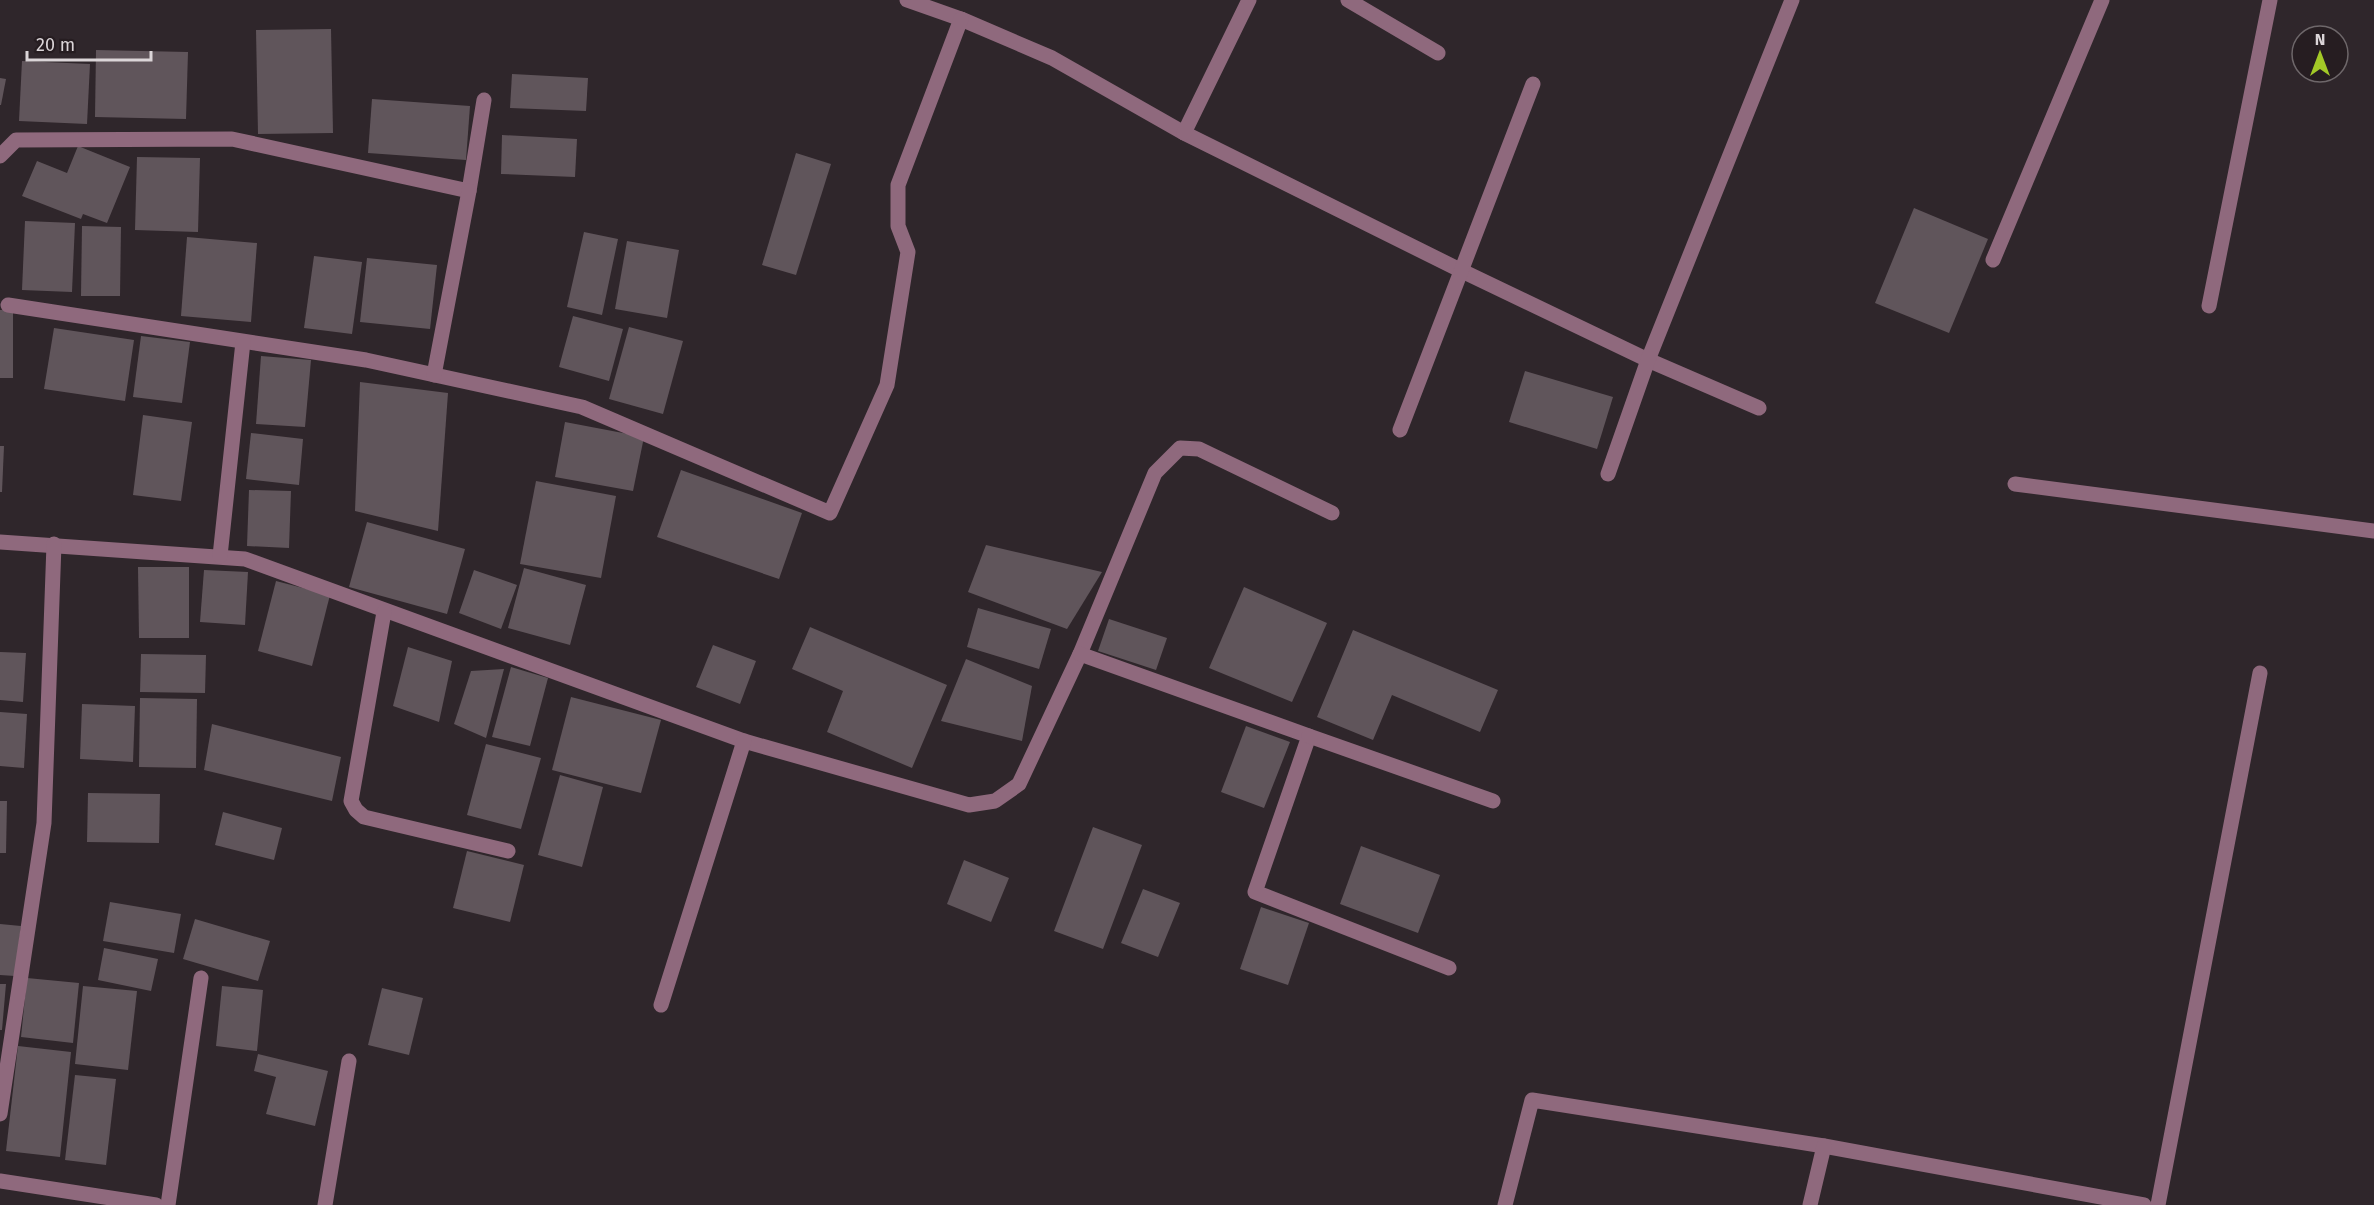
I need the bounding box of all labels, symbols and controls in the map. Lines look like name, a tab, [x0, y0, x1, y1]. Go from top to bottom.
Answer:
scale bar	[27, 24, 152, 62]
north arrow	[2290, 24, 2350, 84]
text: N	[2315, 30, 2325, 49]
text: 20 m	[36, 34, 75, 56]

